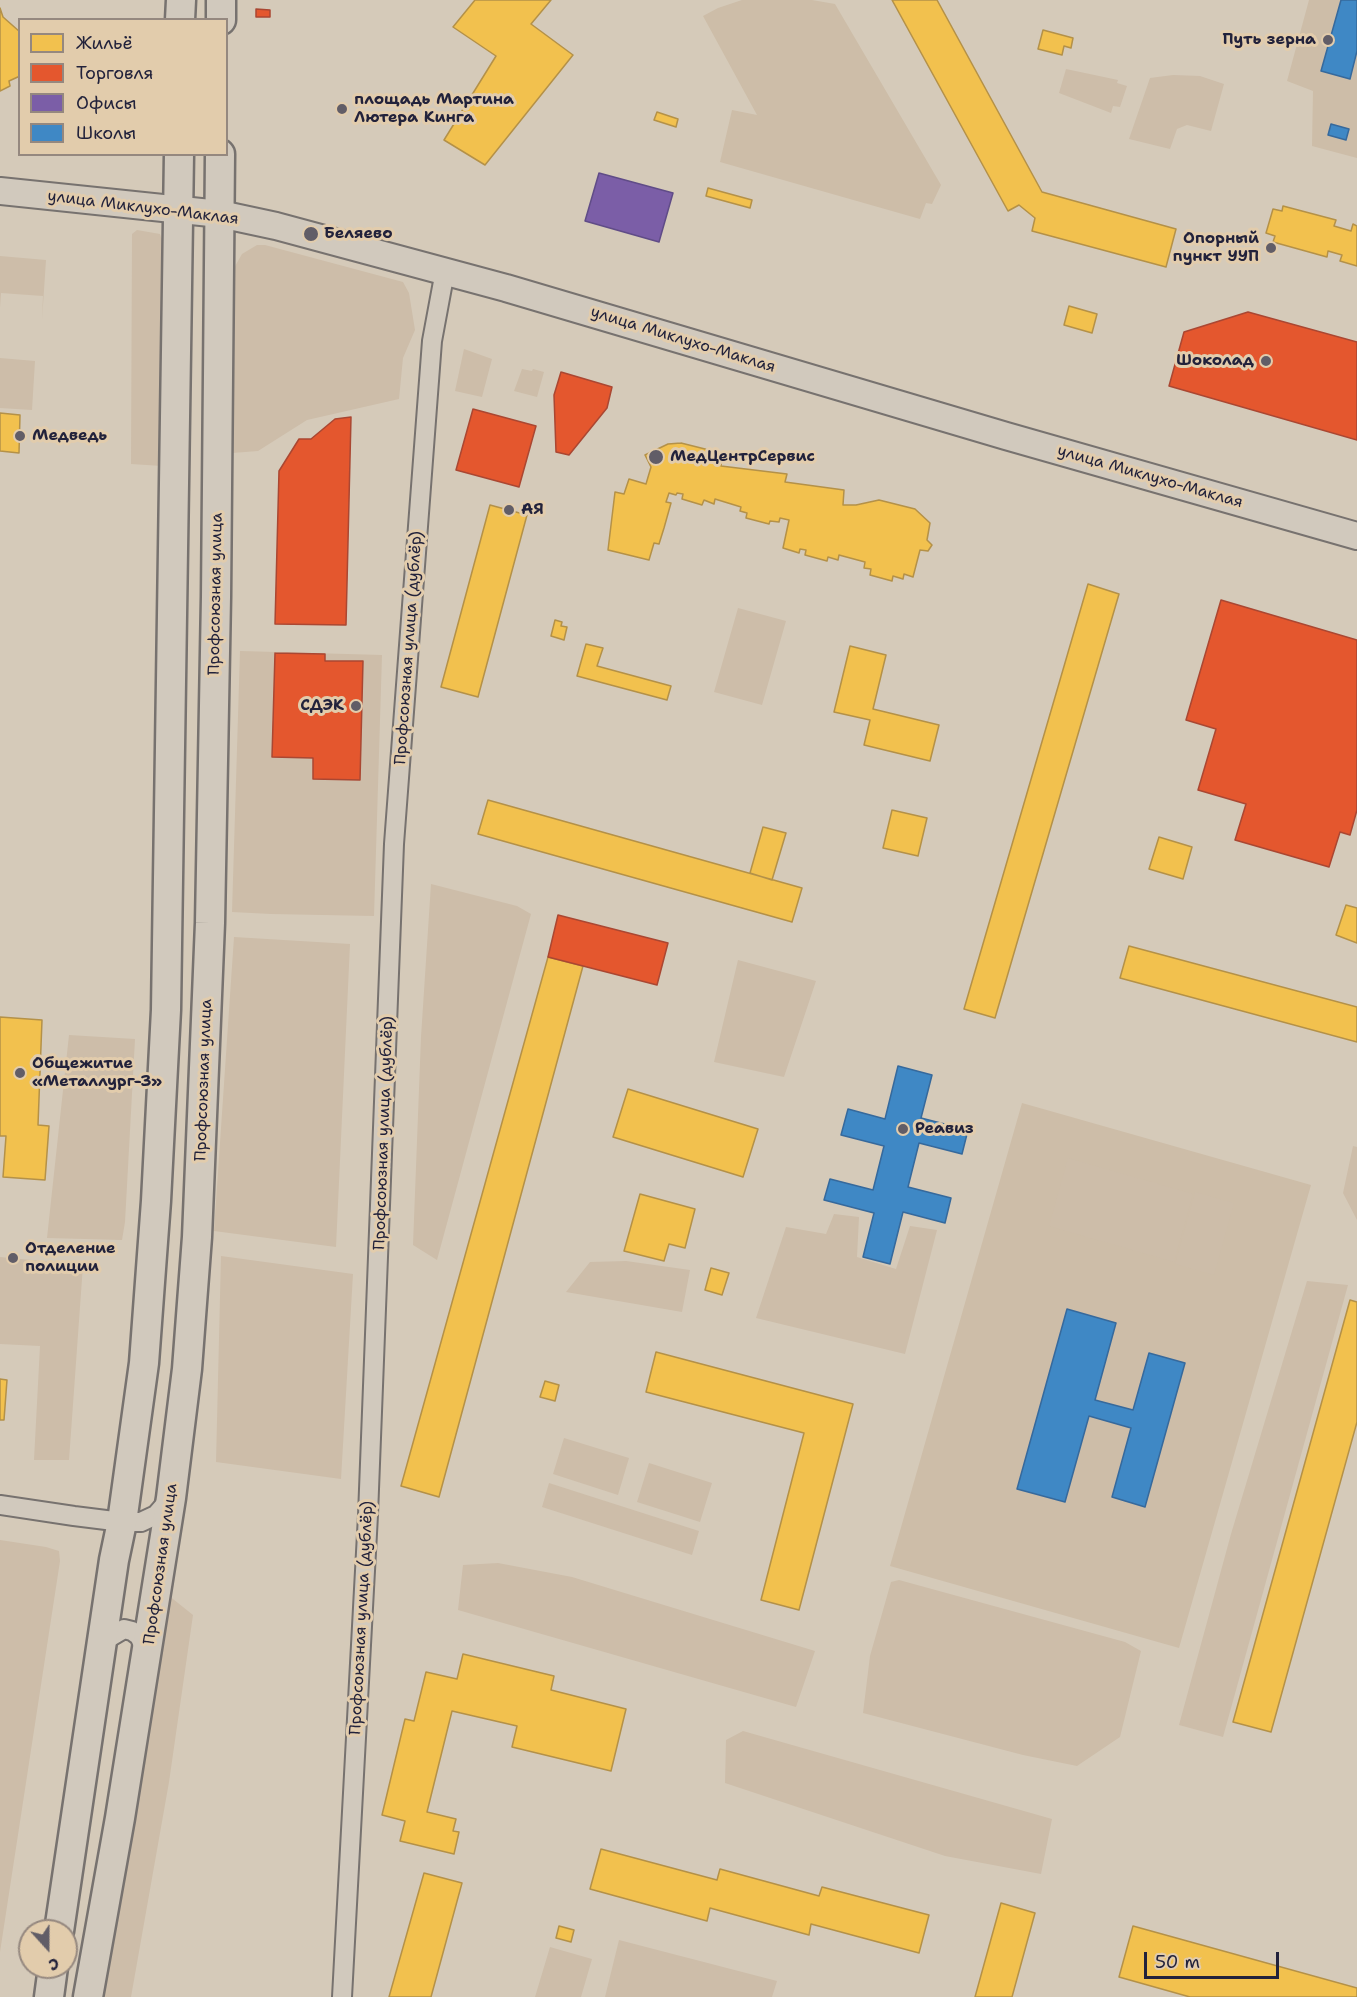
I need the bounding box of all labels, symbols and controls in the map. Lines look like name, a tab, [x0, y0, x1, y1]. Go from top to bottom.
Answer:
legend	[18, 18, 228, 156]
place label: Путь зерна	[1223, 30, 1316, 50]
text: Жильё	[76, 31, 133, 55]
marker: Путь зерна	[1321, 33, 1335, 47]
text: Торговля	[76, 61, 154, 85]
place label: площадь Мартина Лютера Кинга	[354, 90, 514, 128]
text: Офисы	[76, 91, 137, 115]
marker: площадь Мартина Лютера Кинга	[335, 102, 349, 116]
text: Школы	[76, 121, 136, 145]
street label: улица Миклухо-Маклая	[46, 187, 240, 229]
place label: Беляево	[324, 224, 393, 244]
marker: Беляево	[302, 225, 320, 243]
place label: Опорный пункт УУП	[1173, 229, 1259, 267]
marker: Опорный пункт УУП	[1264, 241, 1278, 255]
street label: улица Миклухо-Маклая	[588, 303, 778, 377]
place label: Шоколад	[1176, 351, 1254, 371]
marker: Шоколад	[1259, 354, 1273, 368]
place label: Медведь	[32, 426, 107, 446]
marker: Медведь	[13, 429, 27, 443]
street label: улица Миклухо-Маклая	[1055, 441, 1245, 513]
place label: МедЦентрСервис	[670, 447, 815, 467]
marker: МедЦентрСервис	[647, 448, 665, 466]
place label: АЯ	[521, 500, 544, 520]
marker: АЯ	[502, 503, 516, 517]
street label: Профсоюзная улица	[205, 513, 227, 675]
street label: Профсоюзная улица (дублёр)	[391, 531, 427, 765]
place label: СДЭК	[300, 696, 344, 716]
marker: СДЭК	[349, 699, 363, 713]
street label: Профсоюзная улица	[192, 999, 216, 1161]
street label: Профсоюзная улица (дублёр)	[370, 1016, 398, 1250]
place label: Общежитие «Металлург-3»	[32, 1054, 162, 1092]
marker: Общежитие «Металлург-3»	[13, 1066, 27, 1080]
place label: Реавиз	[915, 1119, 974, 1139]
marker: Реавиз	[896, 1122, 910, 1136]
place label: Отделение полиции	[25, 1239, 116, 1277]
marker: Отделение полиции	[6, 1251, 20, 1265]
street label: Профсоюзная улица	[140, 1482, 182, 1646]
street label: Профсоюзная улица (дублёр)	[346, 1501, 378, 1735]
north arrow	[18, 1919, 78, 1979]
scale bar	[1147, 1940, 1282, 1978]
text: 50 m	[1155, 1950, 1200, 1974]
text: С	[46, 1953, 62, 1976]

